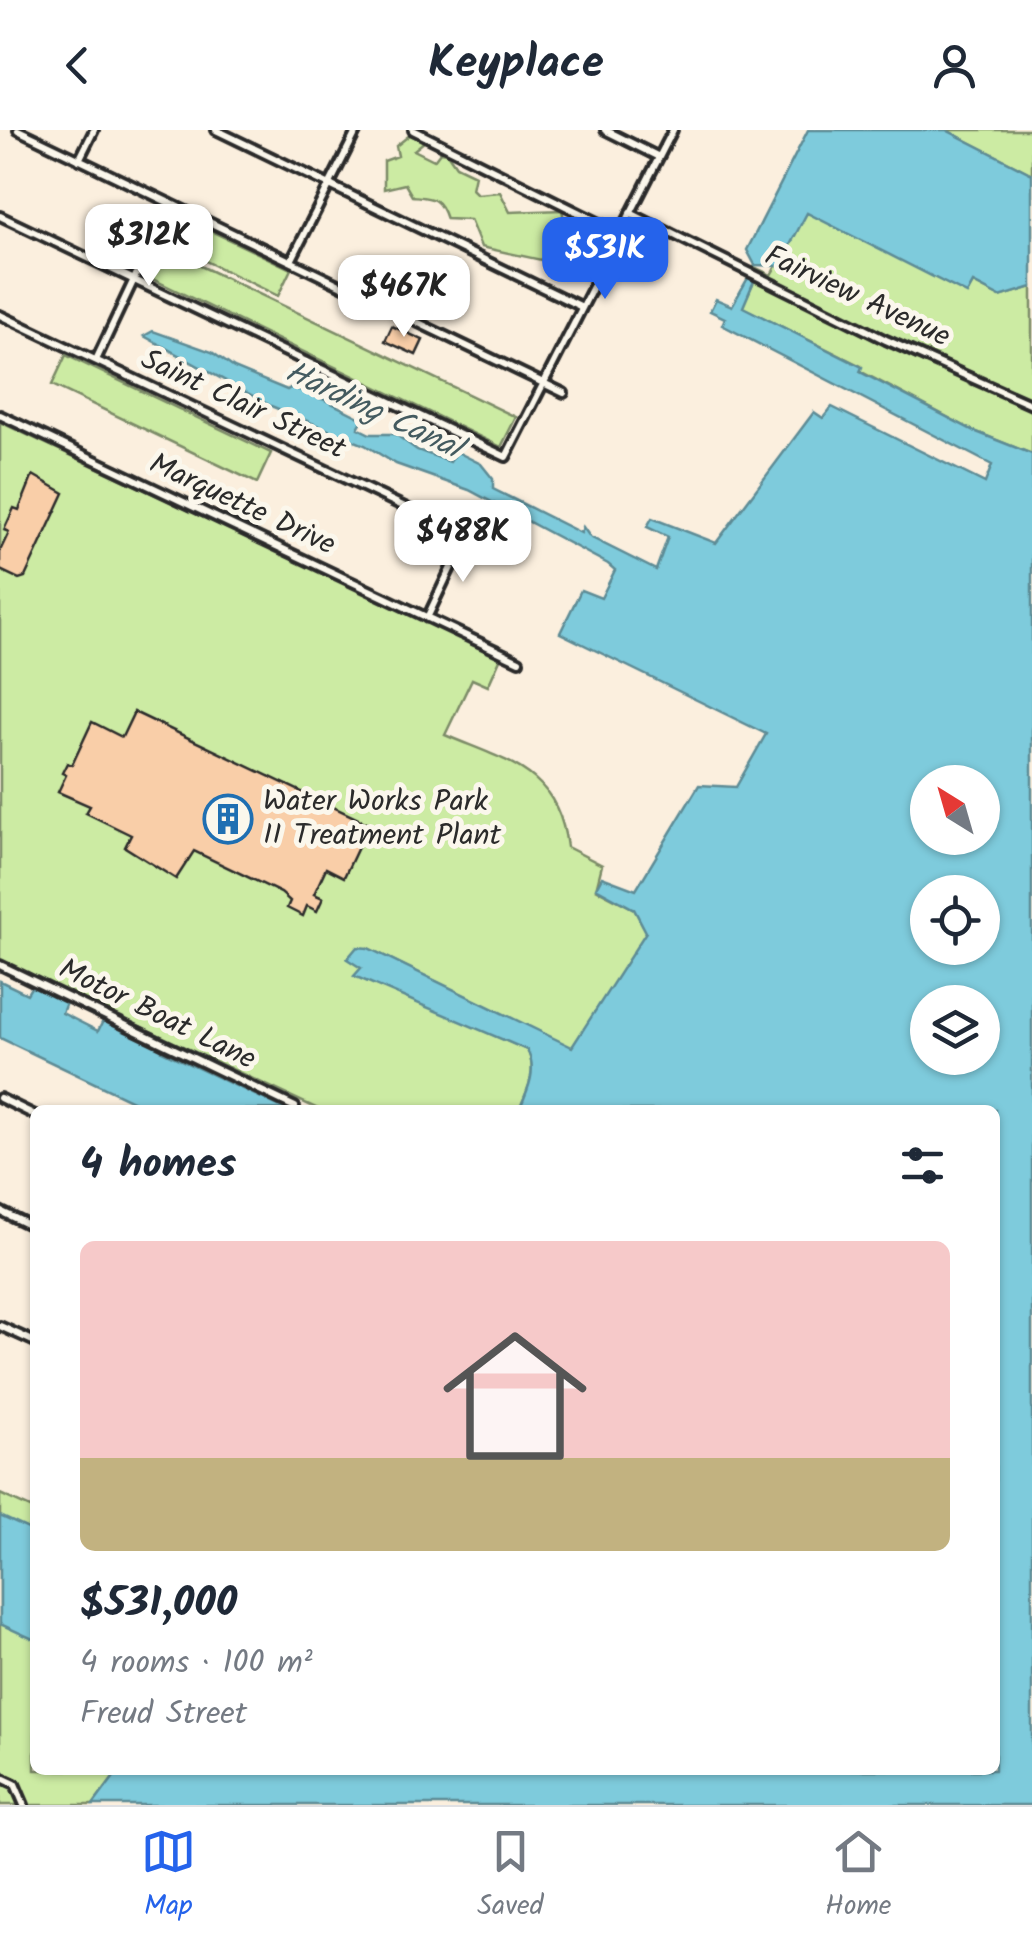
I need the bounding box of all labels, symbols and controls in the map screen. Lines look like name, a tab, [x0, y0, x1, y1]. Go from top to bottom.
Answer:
text: Keyplace	[428, 29, 604, 101]
icon: back	[50, 38, 105, 93]
icon: person	[927, 38, 982, 93]
pin: $312K	[79, 204, 219, 289]
text: $312K	[107, 211, 191, 262]
pin: $531K	[535, 217, 675, 302]
text: $531K	[564, 224, 646, 275]
street label: Fairview Avenue	[756, 233, 958, 361]
pin: $467K	[334, 255, 474, 340]
text: $467K	[360, 262, 448, 313]
street label: Saint Clair Street	[133, 336, 354, 474]
water label: Harding Canal	[276, 348, 475, 477]
street label: Marquette Drive	[141, 441, 343, 569]
pin: $488K	[393, 500, 533, 585]
text: $488K	[416, 507, 510, 558]
north arrow	[910, 765, 1000, 855]
map controls	[910, 765, 1000, 1075]
place label: Water Works Park II Treatment Plant	[263, 778, 501, 860]
building icon: Water Works Park II Treatment Plant	[202, 793, 254, 845]
button: locate	[910, 875, 1000, 965]
street label: Motor Boat Lane	[50, 946, 264, 1084]
button: layers	[910, 985, 1000, 1075]
text: 4 homes	[80, 1132, 236, 1199]
icon: filters	[895, 1138, 950, 1193]
icon: home	[425, 1306, 605, 1486]
text: $531,000	[80, 1571, 237, 1638]
text: 4 rooms · 100 m²	[80, 1638, 313, 1689]
text: Freud Street	[80, 1689, 247, 1740]
tab: Map	[141, 1824, 196, 1929]
tab: Saved	[477, 1824, 544, 1929]
tab: Home	[825, 1824, 891, 1929]

